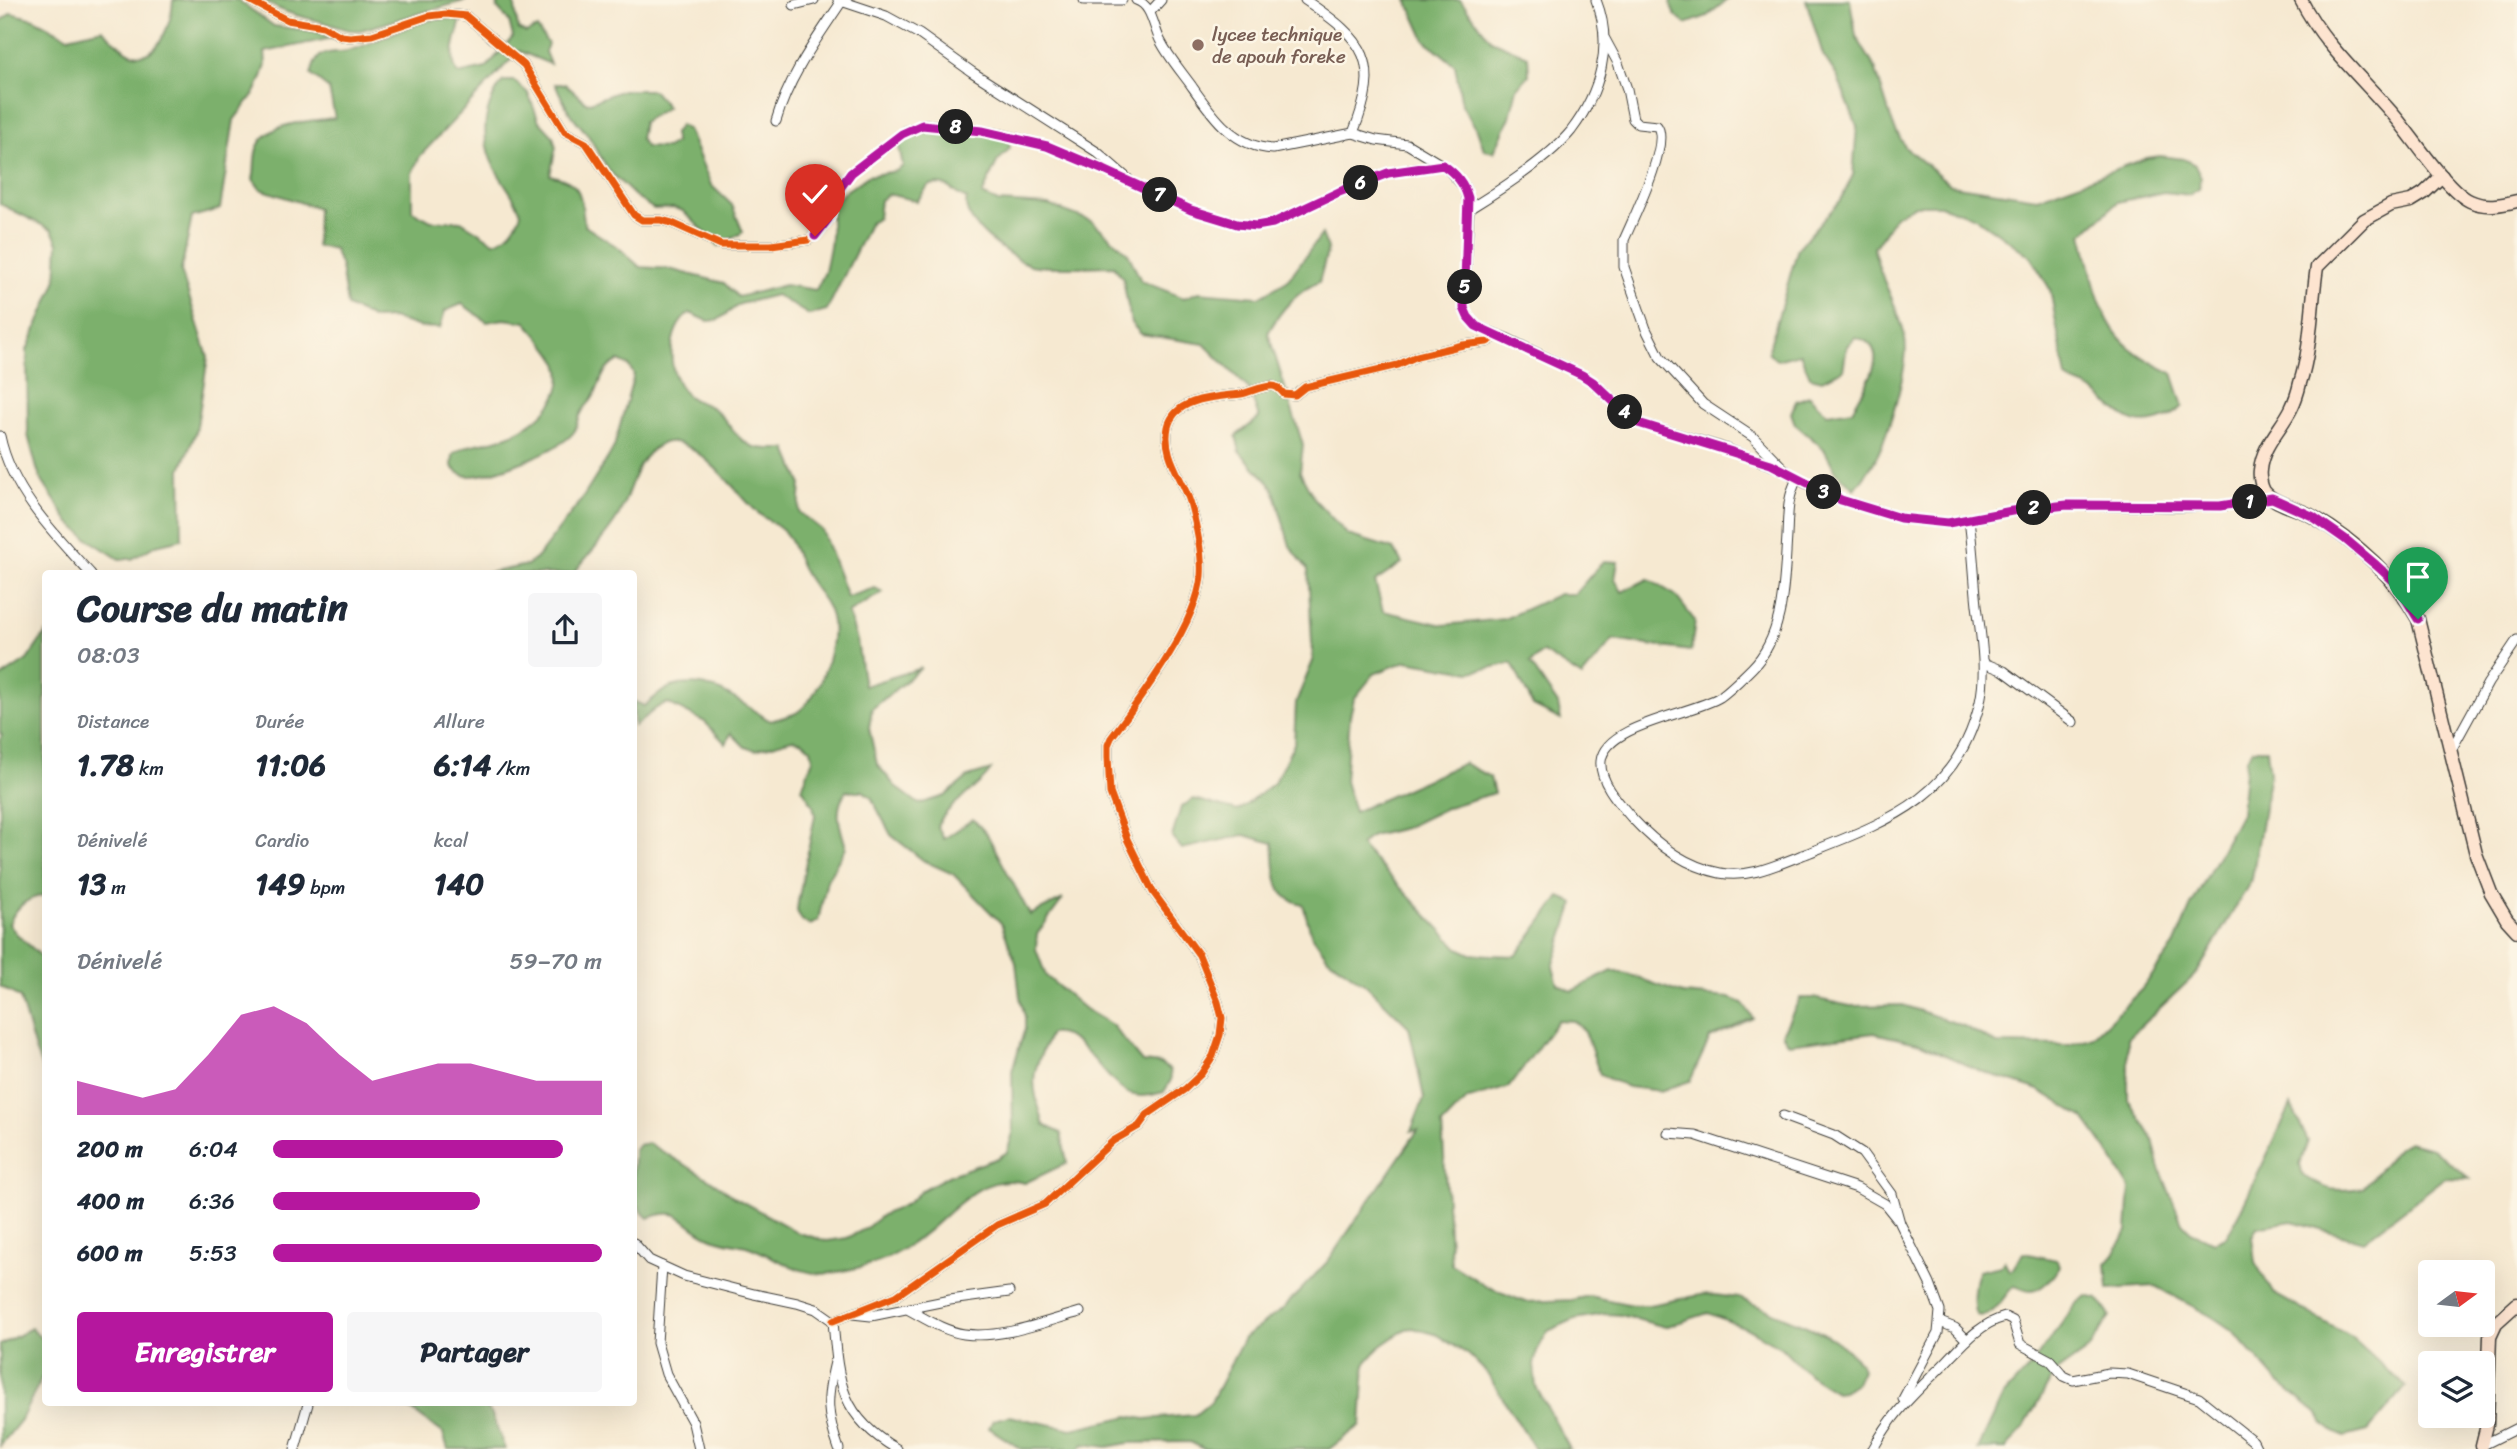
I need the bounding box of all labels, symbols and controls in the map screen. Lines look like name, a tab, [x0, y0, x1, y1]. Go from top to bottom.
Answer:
place label: lycee technique de apouh foreke	[1212, 18, 1346, 73]
marker: lycee technique de apouh foreke	[1190, 37, 1206, 53]
pin: 8	[939, 110, 974, 144]
text: 8	[950, 110, 961, 143]
pin	[785, 164, 845, 236]
pin: 6	[1344, 166, 1378, 200]
text: 6	[1355, 166, 1366, 199]
icon: check	[796, 175, 834, 213]
pin: 7	[1142, 178, 1178, 212]
text: 7	[1154, 178, 1165, 211]
pin: 5	[1448, 270, 1482, 304]
text: 5	[1459, 270, 1470, 303]
pin: 4	[1608, 394, 1642, 430]
text: 4	[1619, 395, 1630, 428]
pin: 3	[1806, 475, 1842, 510]
text: 3	[1818, 475, 1829, 508]
pin: 1	[2232, 484, 2268, 520]
text: 1	[2245, 485, 2254, 518]
pin: 2	[2016, 490, 2052, 526]
text: 2	[2028, 491, 2039, 524]
pin	[2388, 547, 2448, 619]
icon: arrive	[2399, 558, 2437, 596]
text: Course du matin	[77, 575, 348, 642]
button: share	[528, 593, 602, 667]
text: 08:03	[77, 635, 140, 676]
text: Distance	[77, 705, 149, 738]
text: Durée	[255, 705, 304, 738]
text: Allure	[434, 705, 485, 738]
text: 1.78	[77, 738, 134, 792]
text: 11:06	[255, 738, 326, 792]
text: 6:14	[434, 738, 491, 792]
text: km	[134, 752, 164, 785]
text: /km	[491, 752, 530, 785]
text: Dénivelé	[77, 824, 147, 857]
text: Cardio	[255, 824, 309, 857]
text: kcal	[434, 824, 468, 857]
text: 13	[77, 857, 106, 911]
text: 149	[255, 857, 305, 911]
text: 140	[434, 857, 484, 911]
text: m	[106, 871, 126, 904]
text: bpm	[305, 871, 345, 904]
text: Dénivelé	[77, 941, 162, 982]
text: 59–70 m	[509, 941, 602, 982]
text: 200 m	[77, 1129, 143, 1170]
text: 6:04	[189, 1129, 238, 1170]
text: 400 m	[77, 1181, 144, 1222]
text: 6:36	[189, 1181, 235, 1222]
text: 600 m	[77, 1233, 143, 1274]
text: 5:53	[189, 1233, 237, 1274]
north arrow	[2418, 1260, 2496, 1337]
map controls	[2418, 1260, 2495, 1428]
button: Enregistrer	[77, 1312, 333, 1392]
button: Partager	[347, 1312, 602, 1392]
button: layers	[2418, 1351, 2495, 1428]

